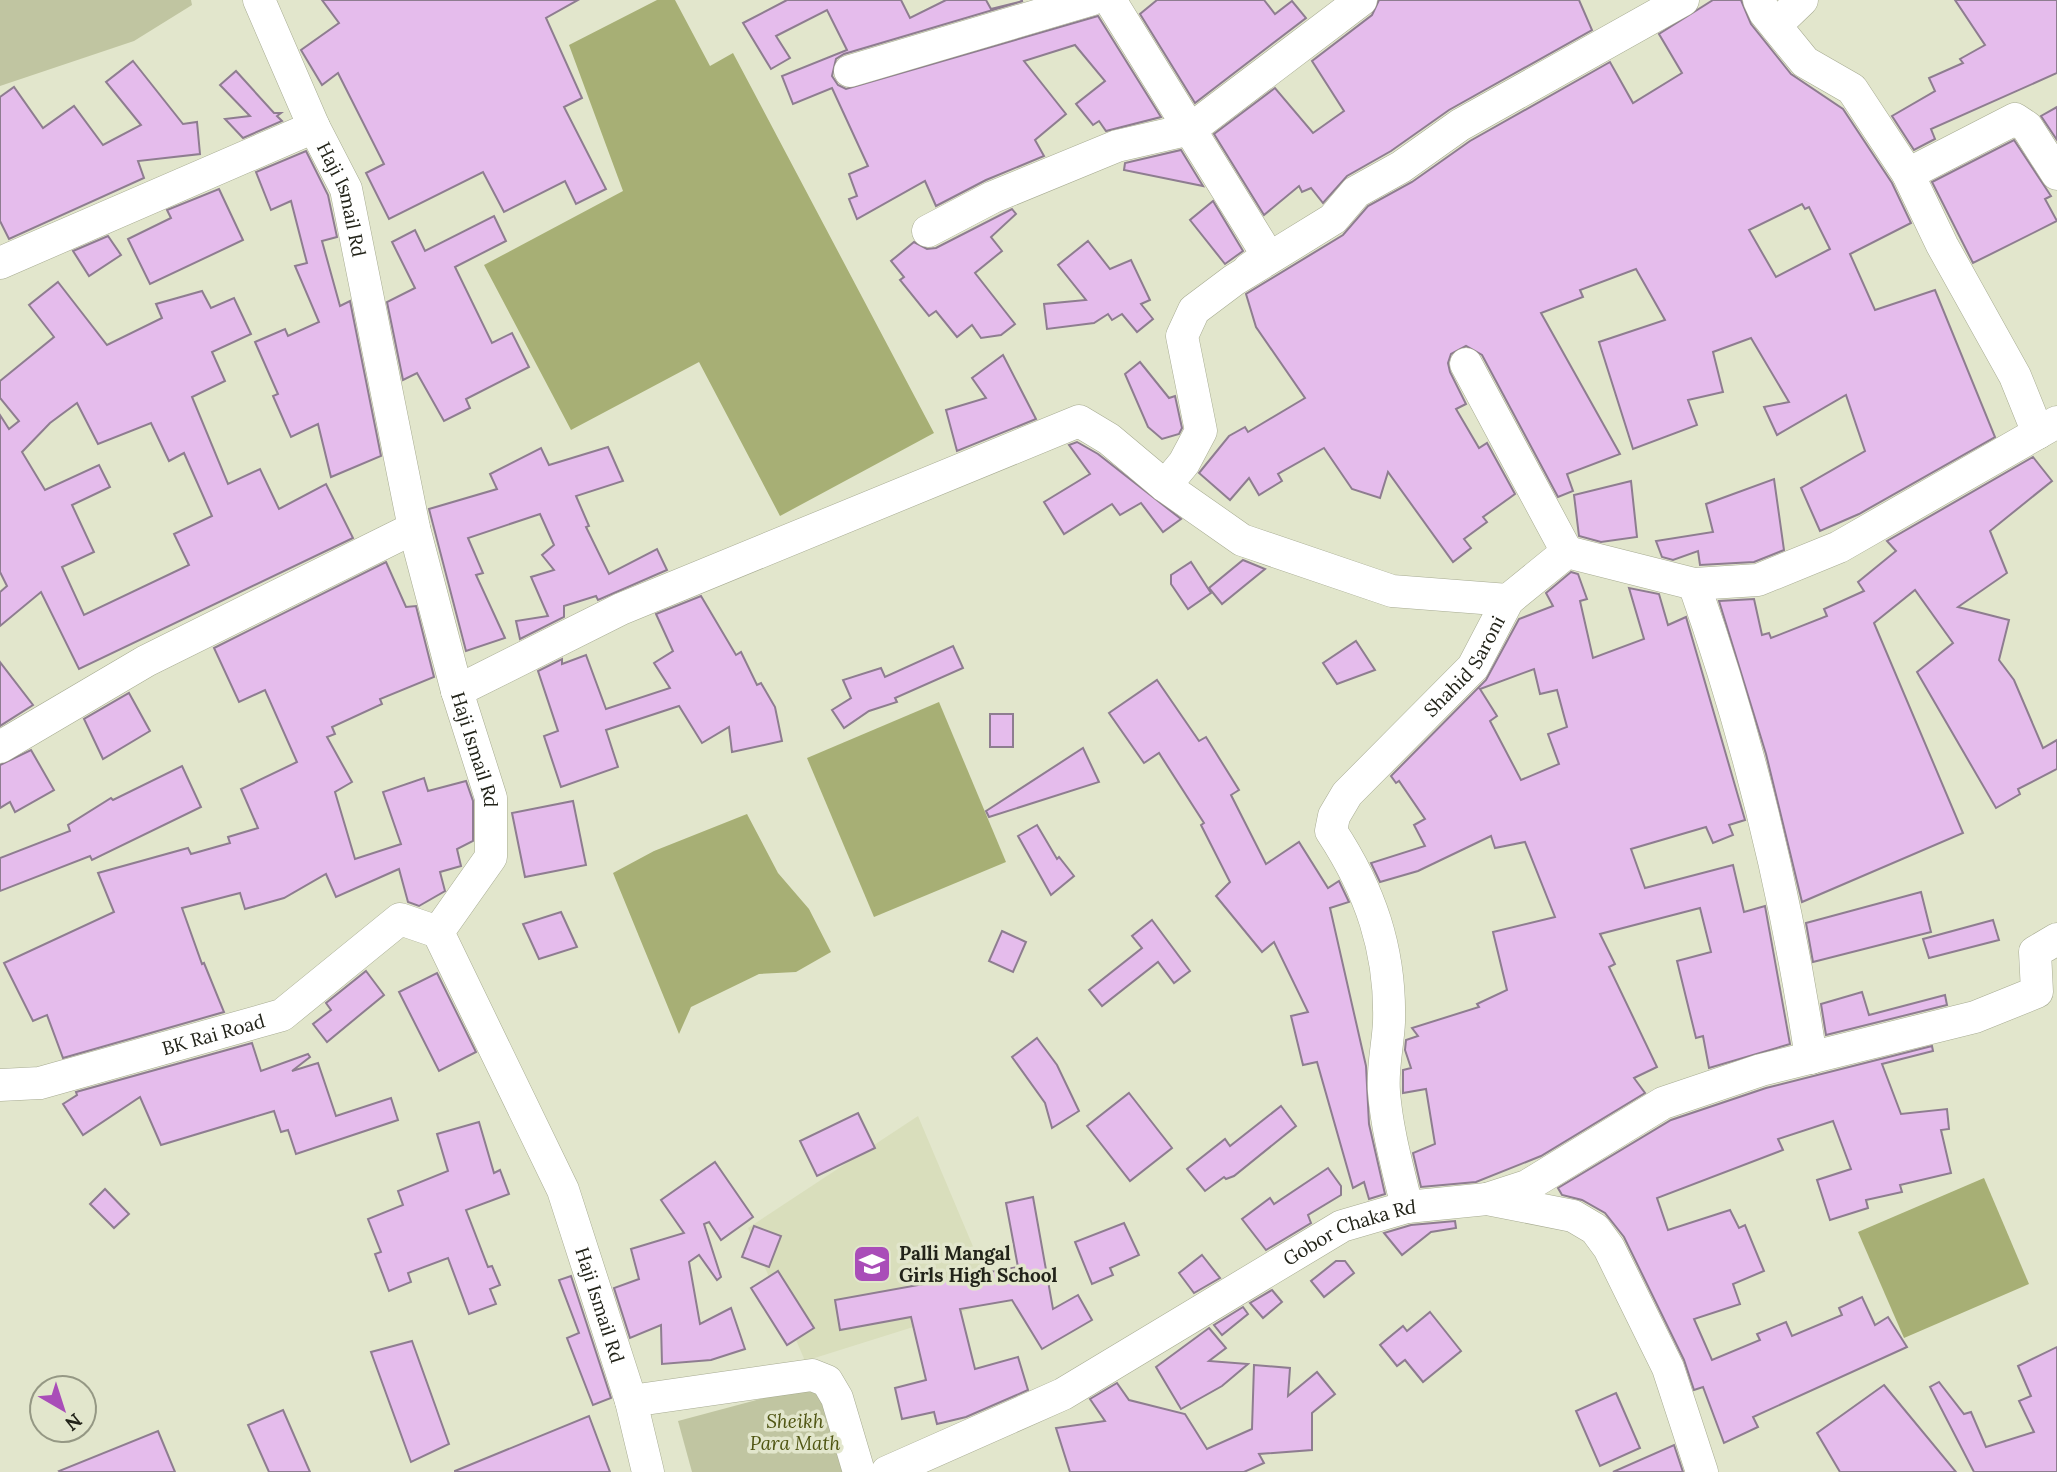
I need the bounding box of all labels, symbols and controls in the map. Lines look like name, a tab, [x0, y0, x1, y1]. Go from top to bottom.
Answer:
street label: Haji Ismail Rd	[312, 138, 371, 259]
street label: Shahid Saroni	[1418, 611, 1510, 722]
street label: Haji Ismail Rd	[446, 689, 503, 807]
street label: BK Rai Road	[159, 1008, 267, 1060]
street label: Gobor Chaka Rd	[1278, 1194, 1417, 1271]
place label: Palli Mangal Girls High School	[899, 1241, 1058, 1287]
school or university icon: Palli Mangal Girls High School	[851, 1243, 893, 1285]
street label: Haji Ismail Rd	[570, 1244, 630, 1366]
north arrow	[28, 1374, 98, 1444]
text: N	[60, 1408, 87, 1436]
park label: Sheikh Para Math	[750, 1409, 840, 1455]

